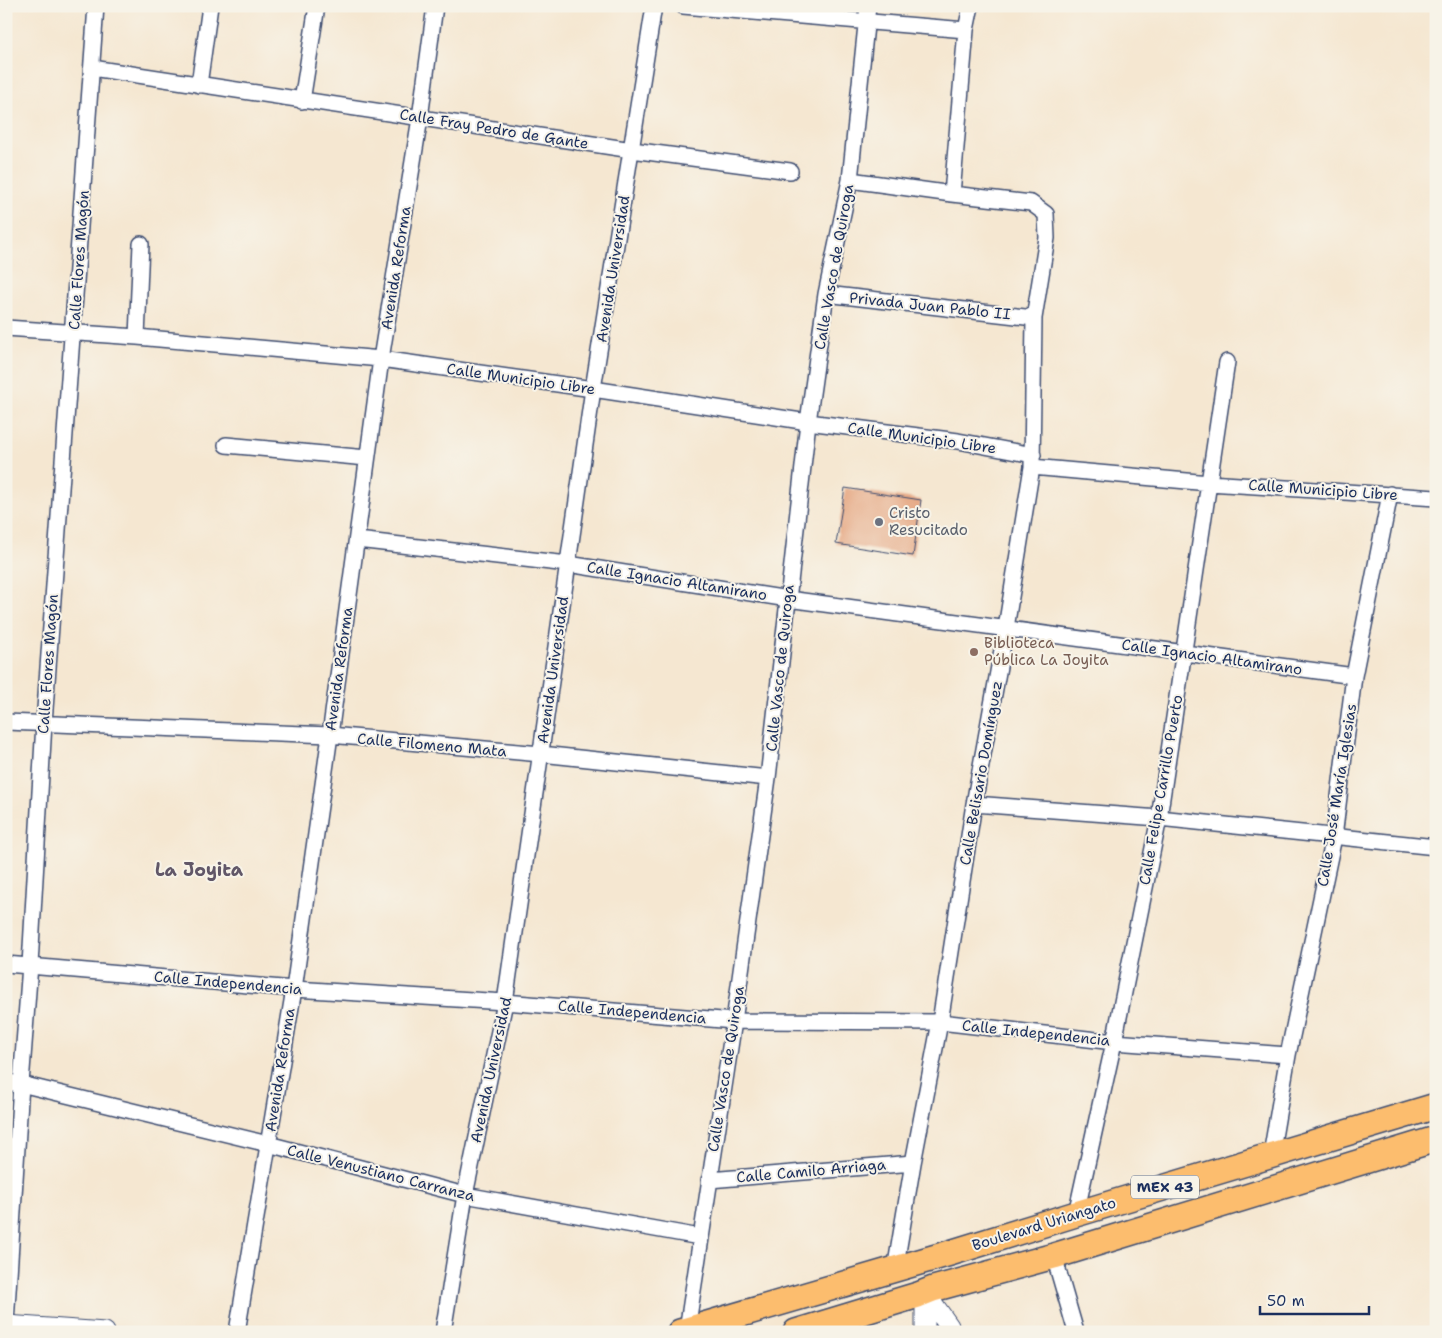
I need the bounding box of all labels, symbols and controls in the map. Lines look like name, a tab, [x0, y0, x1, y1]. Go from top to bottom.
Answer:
street label: Calle Fray Pedro de Gante	[398, 104, 590, 154]
street label: Calle Vasco de Quiroga	[810, 182, 859, 351]
street label: Calle Flores Magón	[64, 189, 94, 331]
street label: Avenida Universidad	[591, 193, 635, 344]
street label: Avenida Reforma	[376, 204, 416, 331]
street label: Privada Juan Pablo II	[848, 288, 1012, 324]
street label: Calle Municipio Libre	[445, 359, 597, 399]
street label: Calle Municipio Libre	[846, 418, 998, 458]
street label: Calle Municipio Libre	[1248, 475, 1398, 505]
place label: Cristo Resucitado	[889, 503, 968, 540]
marker: Cristo Resucitado	[873, 516, 885, 528]
street label: Calle Ignacio Altamirano	[585, 557, 769, 605]
street label: Calle Vasco de Quiroga	[761, 583, 799, 752]
street label: Calle Flores Magón	[33, 593, 63, 735]
street label: Avenida Universidad	[533, 594, 573, 745]
street label: Avenida Reforma	[320, 605, 358, 732]
place label: Biblioteca Pública La Joyita	[984, 633, 1109, 670]
street label: Calle Ignacio Altamirano	[1120, 634, 1304, 680]
marker: Biblioteca Pública La Joyita	[968, 646, 980, 658]
street label: Calle Belisario Domínguez	[955, 679, 1007, 867]
street label: Calle Felipe Carrillo Puerto	[1134, 693, 1188, 887]
street label: Calle José María Iglesias	[1313, 702, 1361, 888]
street label: Calle Filomeno Mata	[356, 729, 508, 762]
district label: La Joyita	[155, 858, 244, 882]
street label: Calle Independencia	[153, 967, 304, 1000]
street label: Calle Vasco de Quiroga	[703, 984, 749, 1153]
street label: Avenida Universidad	[466, 995, 516, 1145]
street label: Calle Independencia	[557, 996, 708, 1029]
street label: Avenida Reforma	[260, 1006, 300, 1133]
street label: Calle Independencia	[961, 1015, 1112, 1051]
street label: Calle Venustiano Carranza	[285, 1140, 478, 1206]
street label: Calle Camilo Arriaga	[735, 1154, 887, 1188]
road number: MEX 43	[1131, 1176, 1199, 1198]
street label: Boulevard Uriangato	[970, 1193, 1118, 1255]
scale bar	[1260, 1283, 1368, 1315]
text: 50 m	[1267, 1291, 1305, 1311]

